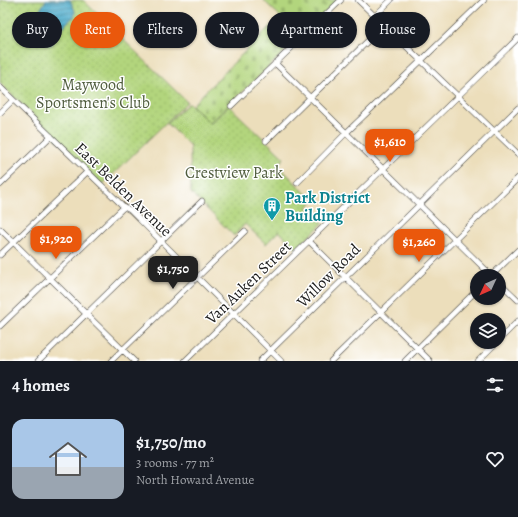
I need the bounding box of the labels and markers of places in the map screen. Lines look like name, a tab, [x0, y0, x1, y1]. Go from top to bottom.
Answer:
pin: $1,610	[357, 129, 423, 163]
place label: Park District Building	[285, 187, 371, 227]
building icon: Park District Building	[262, 196, 282, 221]
pin: $1,920	[23, 226, 89, 260]
pin: $1,260	[386, 229, 452, 263]
pin: $1,750	[140, 256, 206, 290]

